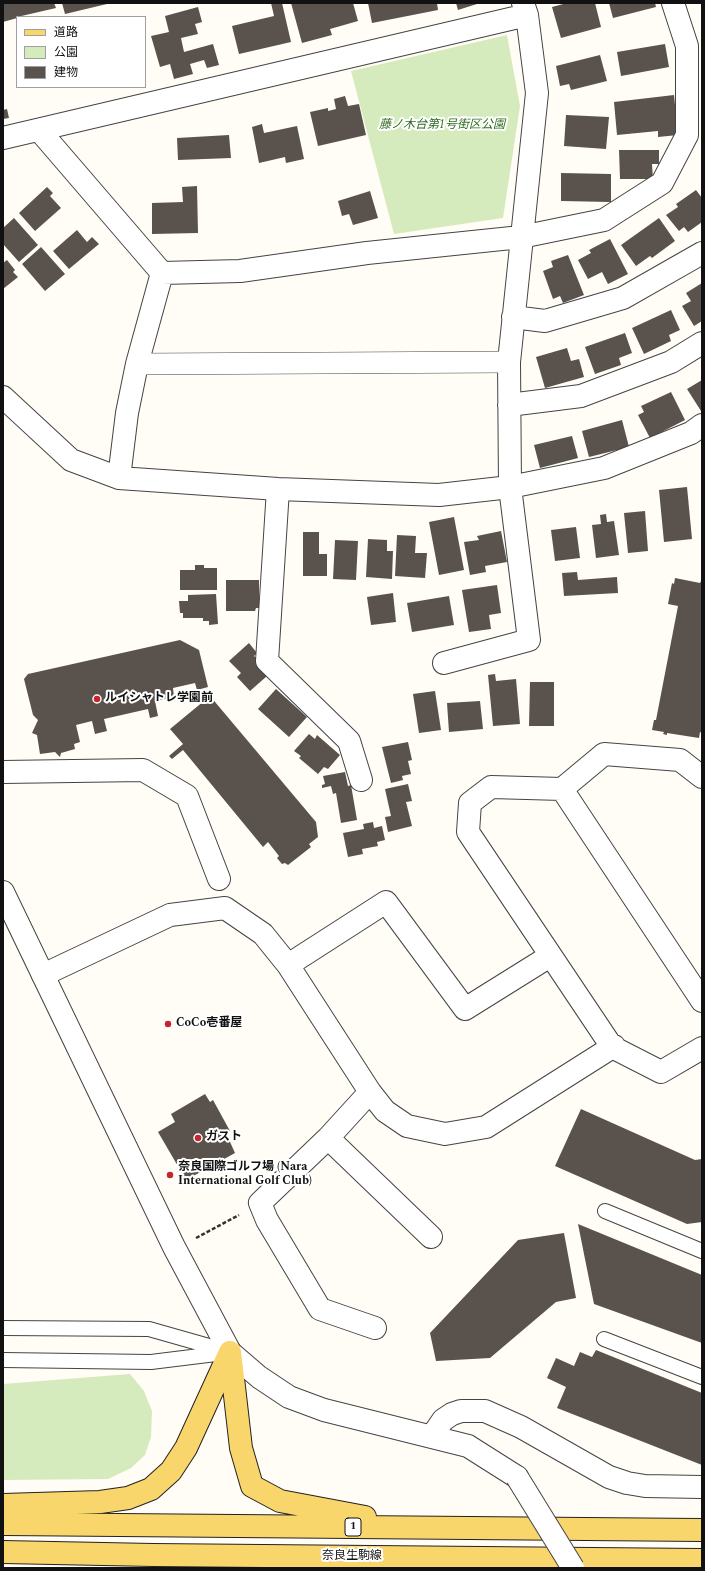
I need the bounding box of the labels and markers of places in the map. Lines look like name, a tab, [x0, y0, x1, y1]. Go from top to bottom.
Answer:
place label: ルイシャトレ学園前	[105, 692, 213, 706]
marker: ルイシャトレ学園前	[92, 694, 102, 704]
place label: CoCo壱番屋	[176, 1017, 242, 1031]
marker: CoCo壱番屋	[163, 1019, 173, 1029]
place label: ガスト	[206, 1131, 242, 1145]
marker: ガスト	[193, 1133, 203, 1143]
place label: 奈良国際ゴルフ場 (Nara International Golf Club)	[178, 1161, 312, 1189]
marker: 奈良国際ゴルフ場 (Nara International Golf Club)	[165, 1170, 175, 1180]

